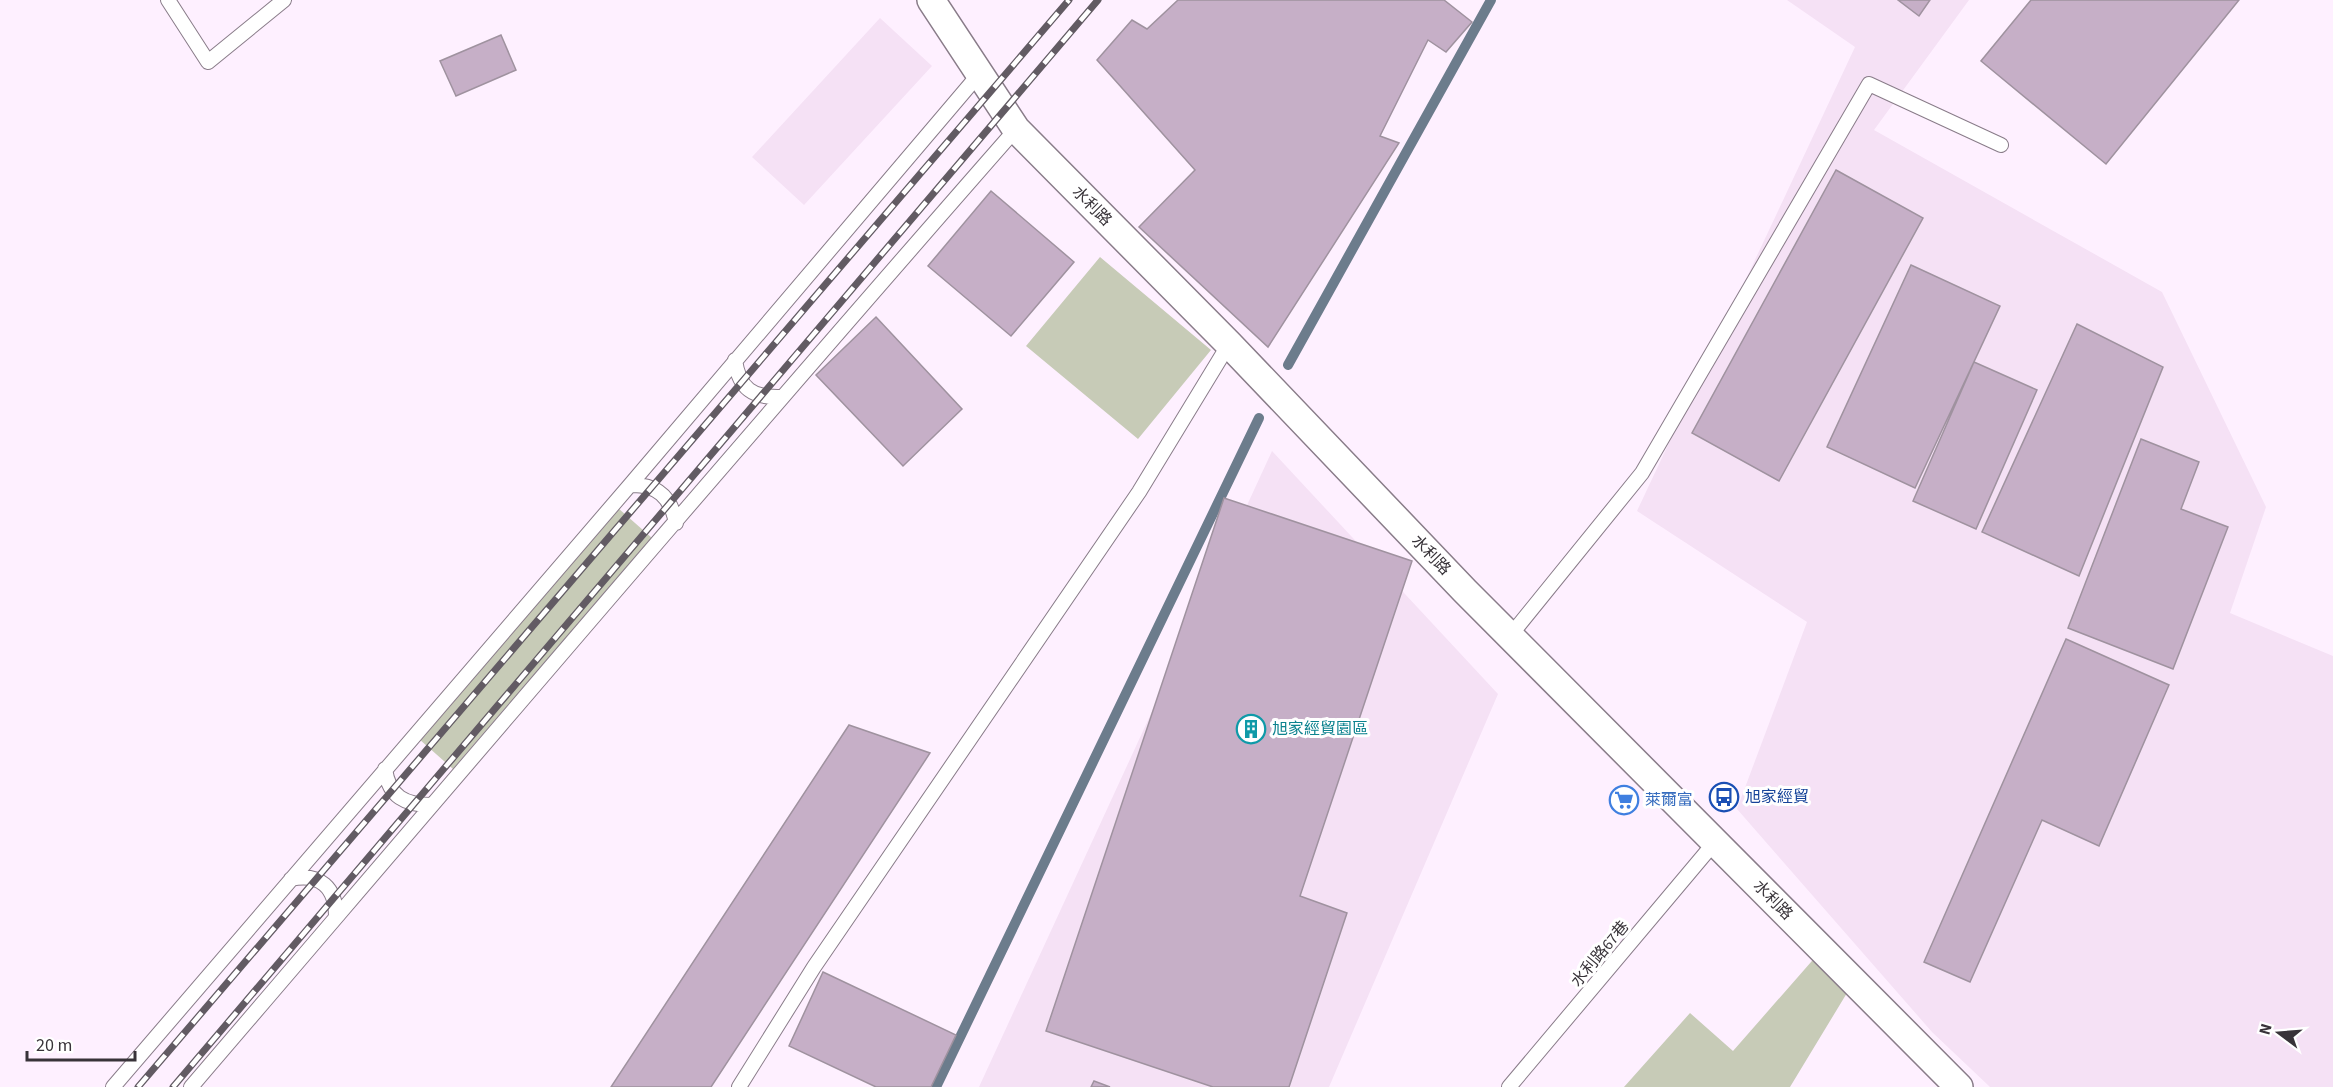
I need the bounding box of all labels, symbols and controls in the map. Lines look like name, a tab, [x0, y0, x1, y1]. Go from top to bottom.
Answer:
street label: 水利路	[1067, 181, 1117, 231]
street label: 水利路	[1406, 530, 1456, 580]
building icon: 旭家經貿園區	[1235, 713, 1267, 745]
place label: 旭家經貿園區	[1272, 718, 1368, 740]
bus stop icon: 旭家經貿	[1708, 781, 1740, 813]
supermarket icon: 萊爾富	[1608, 784, 1640, 816]
place label: 旭家經貿	[1745, 786, 1809, 808]
place label: 萊爾富	[1645, 789, 1693, 811]
street label: 水利路	[1748, 875, 1798, 925]
street label: 水利路67巷	[1566, 916, 1634, 992]
north arrow	[2249, 1003, 2309, 1063]
text: N	[2254, 1021, 2278, 1037]
scale bar	[27, 1024, 135, 1062]
text: 20 m	[36, 1033, 72, 1058]

